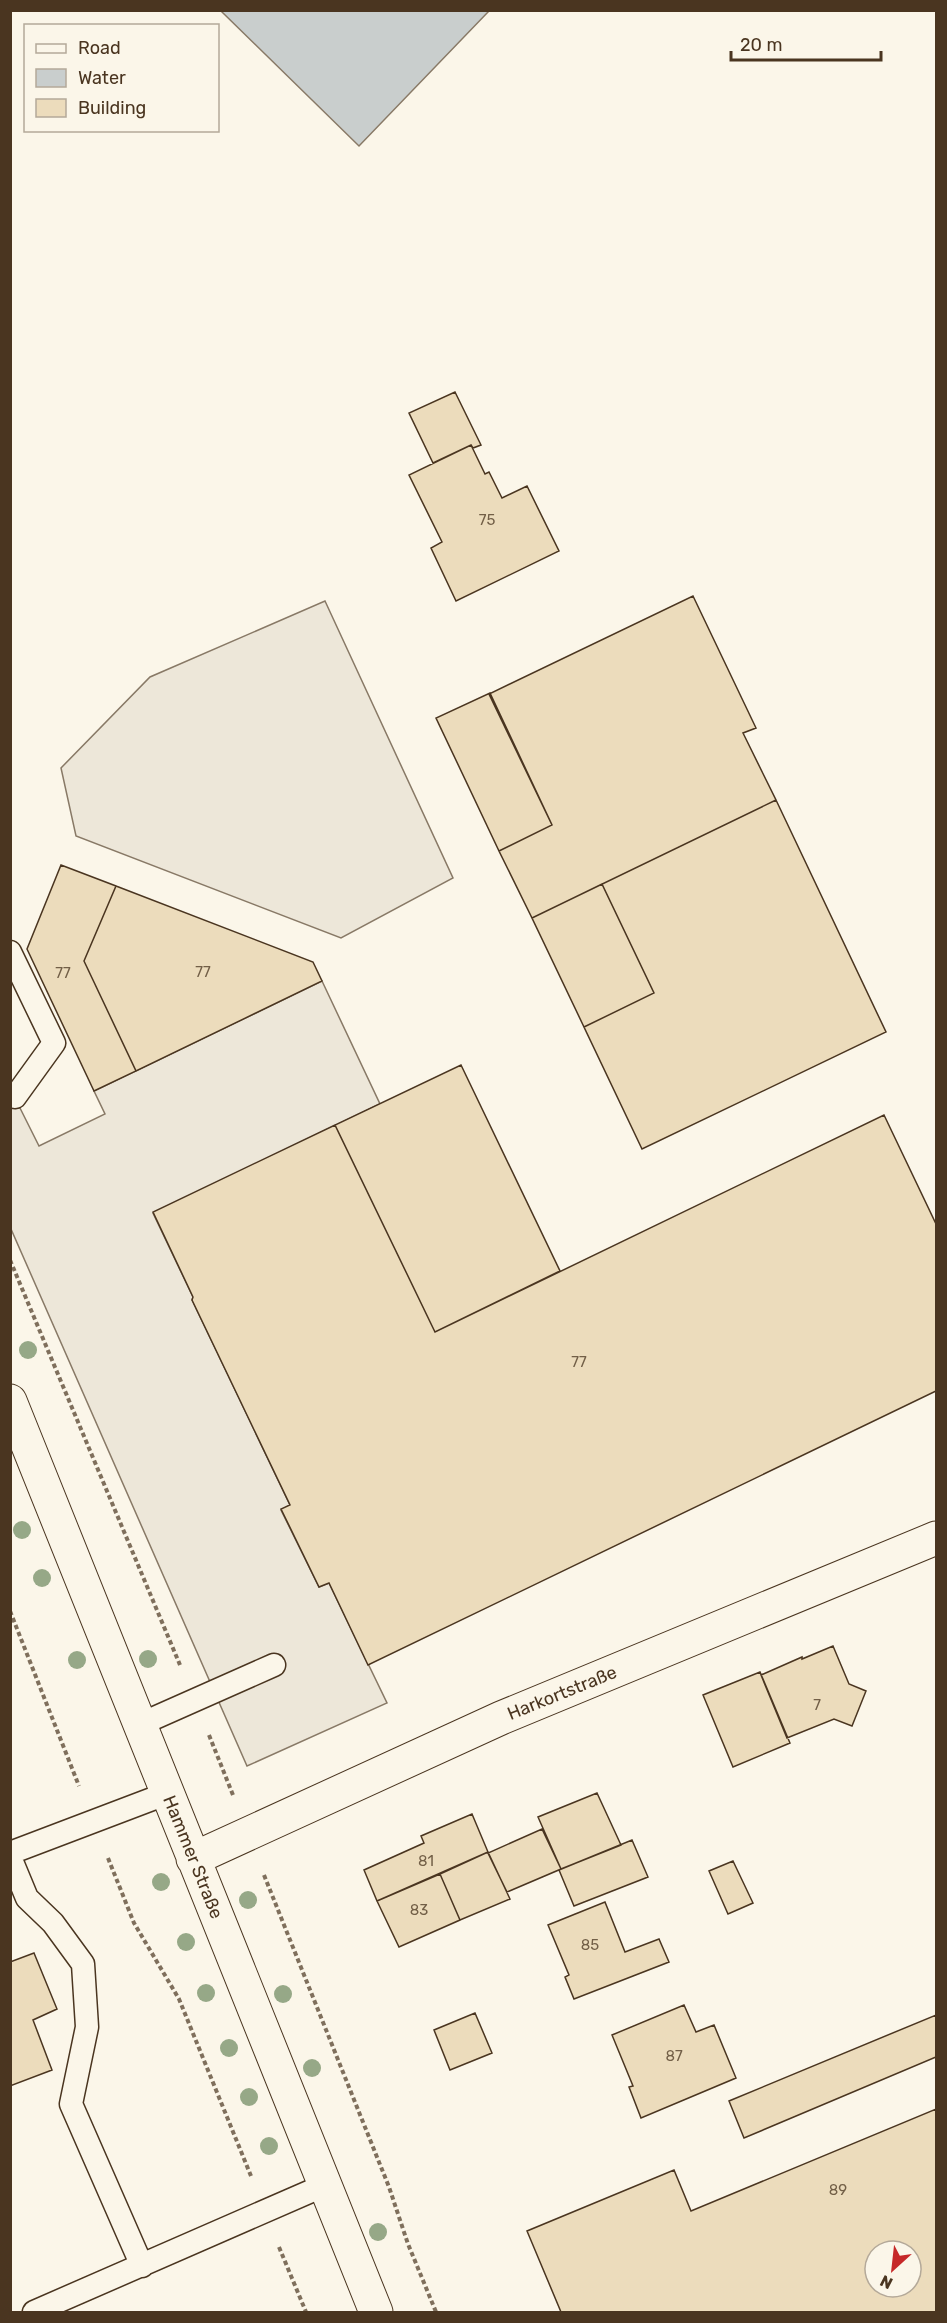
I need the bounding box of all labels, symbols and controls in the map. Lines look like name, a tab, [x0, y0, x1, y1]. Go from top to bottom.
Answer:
legend	[24, 24, 219, 132]
scale bar	[731, 24, 881, 62]
text: 20 m	[740, 34, 782, 56]
text: Road	[78, 37, 121, 59]
text: Water	[78, 67, 126, 89]
text: Building	[78, 97, 146, 119]
house number: 75	[479, 511, 495, 529]
house number: 77	[195, 963, 211, 981]
house number: 77	[55, 964, 71, 982]
house number: 77	[571, 1353, 587, 1371]
street label: Harkortstraße	[504, 1661, 620, 1725]
house number: 7	[813, 1696, 821, 1714]
street label: Hammer Straße	[158, 1792, 228, 1922]
house number: 81	[418, 1852, 434, 1870]
house number: 83	[410, 1901, 428, 1919]
house number: 85	[581, 1936, 599, 1954]
house number: 87	[665, 2047, 683, 2065]
house number: 89	[829, 2181, 847, 2199]
north arrow	[863, 2239, 923, 2299]
text: N	[877, 2271, 896, 2293]

